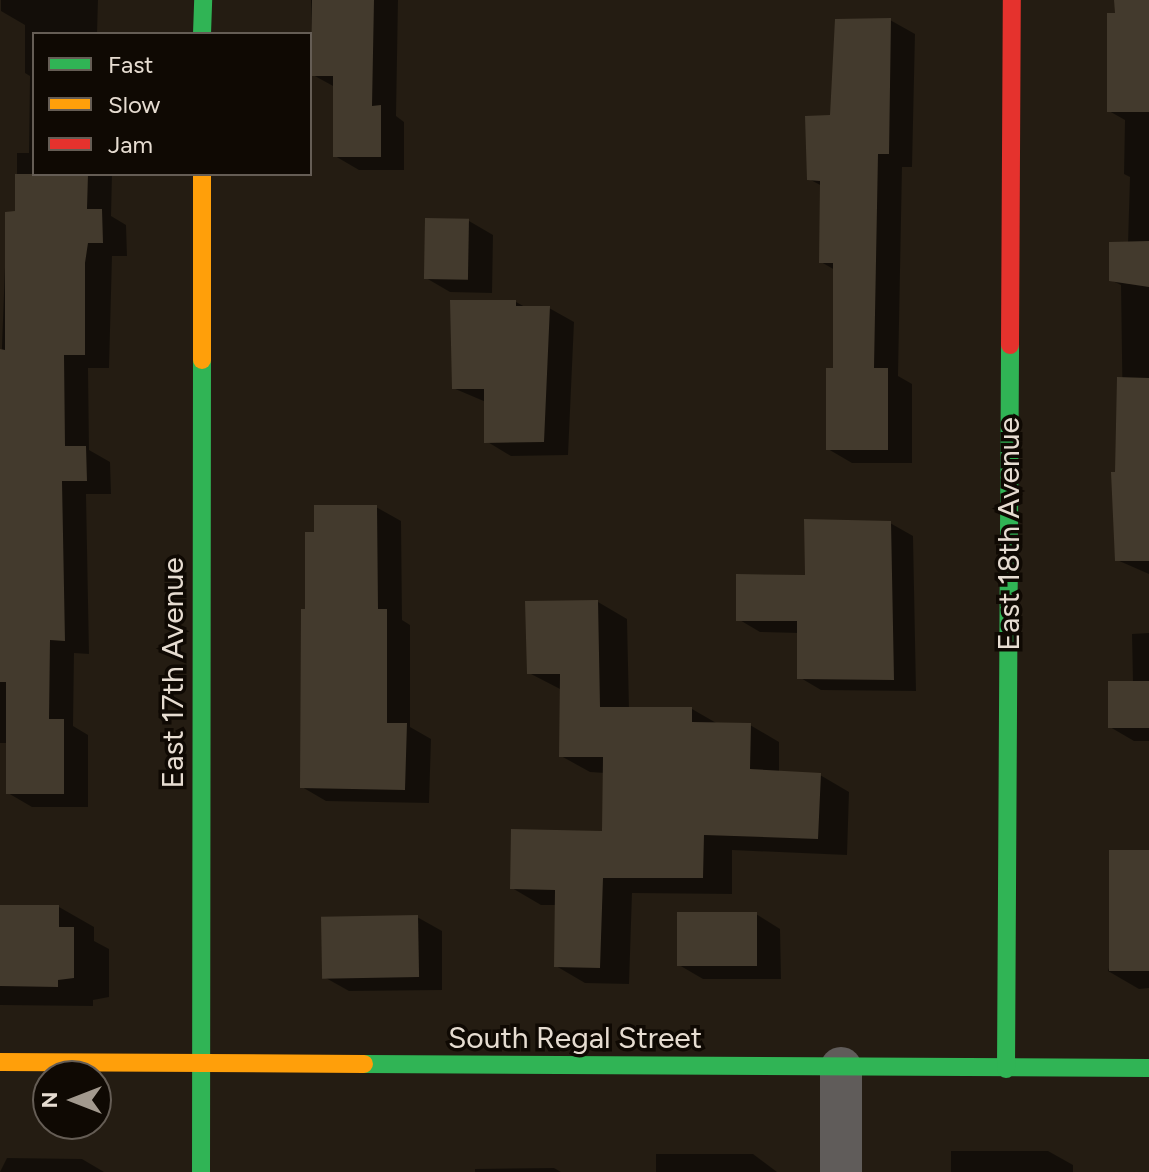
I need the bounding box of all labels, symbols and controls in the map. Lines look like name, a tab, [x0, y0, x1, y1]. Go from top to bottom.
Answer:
legend	[32, 32, 312, 176]
text: Fast	[108, 50, 153, 79]
text: Slow	[108, 90, 160, 119]
text: Jam	[108, 130, 153, 159]
street label: East 18th Avenue	[991, 417, 1027, 651]
street label: East 17th Avenue	[155, 557, 191, 789]
street label: South Regal Street	[448, 1020, 702, 1056]
north arrow	[32, 1060, 112, 1140]
text: N	[36, 1092, 63, 1109]

